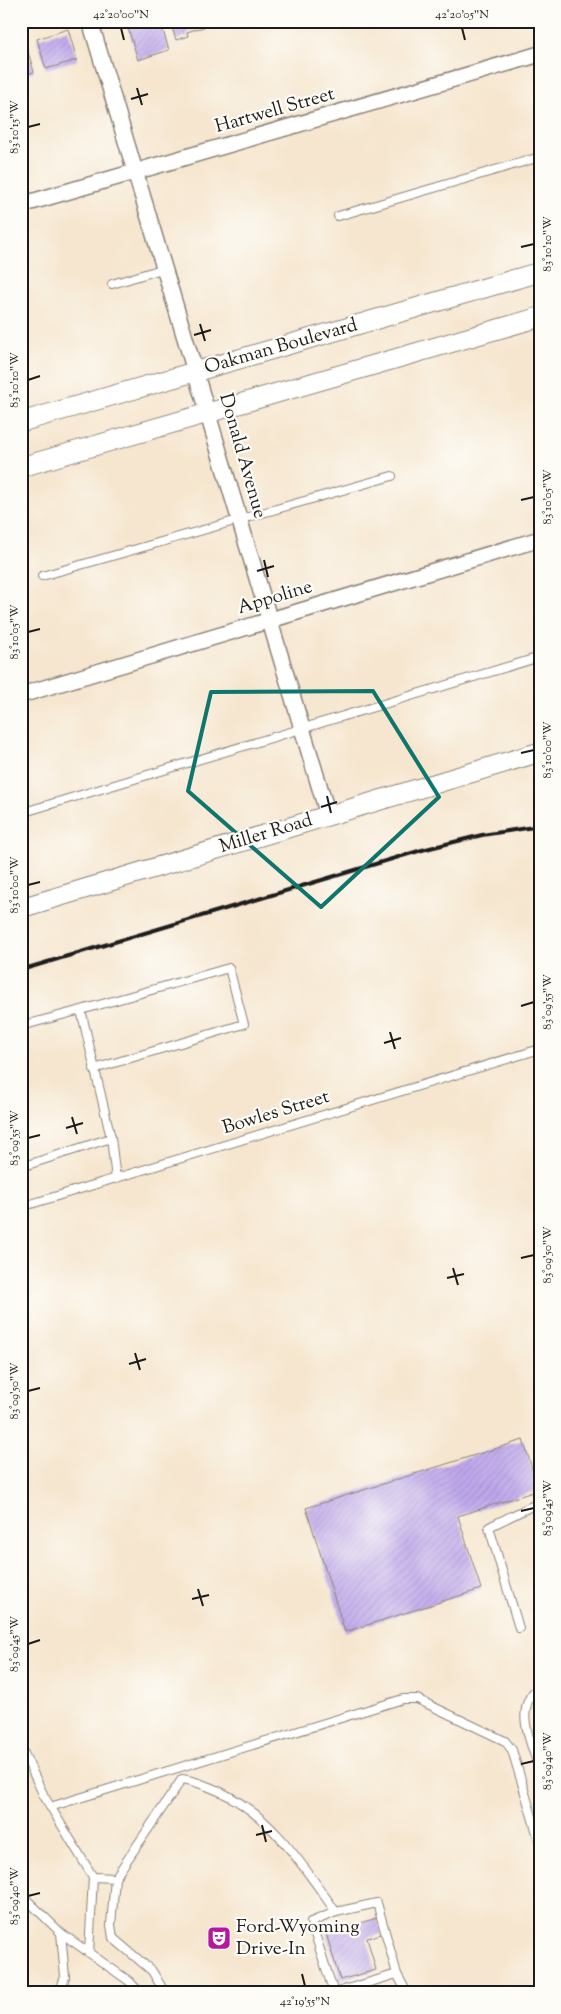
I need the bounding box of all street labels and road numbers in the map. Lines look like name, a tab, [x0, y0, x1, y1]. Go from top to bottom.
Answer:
street label: Hartwell Street	[212, 81, 338, 141]
street label: Oakman Boulevard	[201, 312, 361, 382]
street label: Donald Avenue	[211, 390, 273, 522]
street label: Appoline	[234, 574, 316, 622]
street label: Miller Road	[216, 807, 316, 861]
street label: Bowles Street	[219, 1084, 333, 1142]

